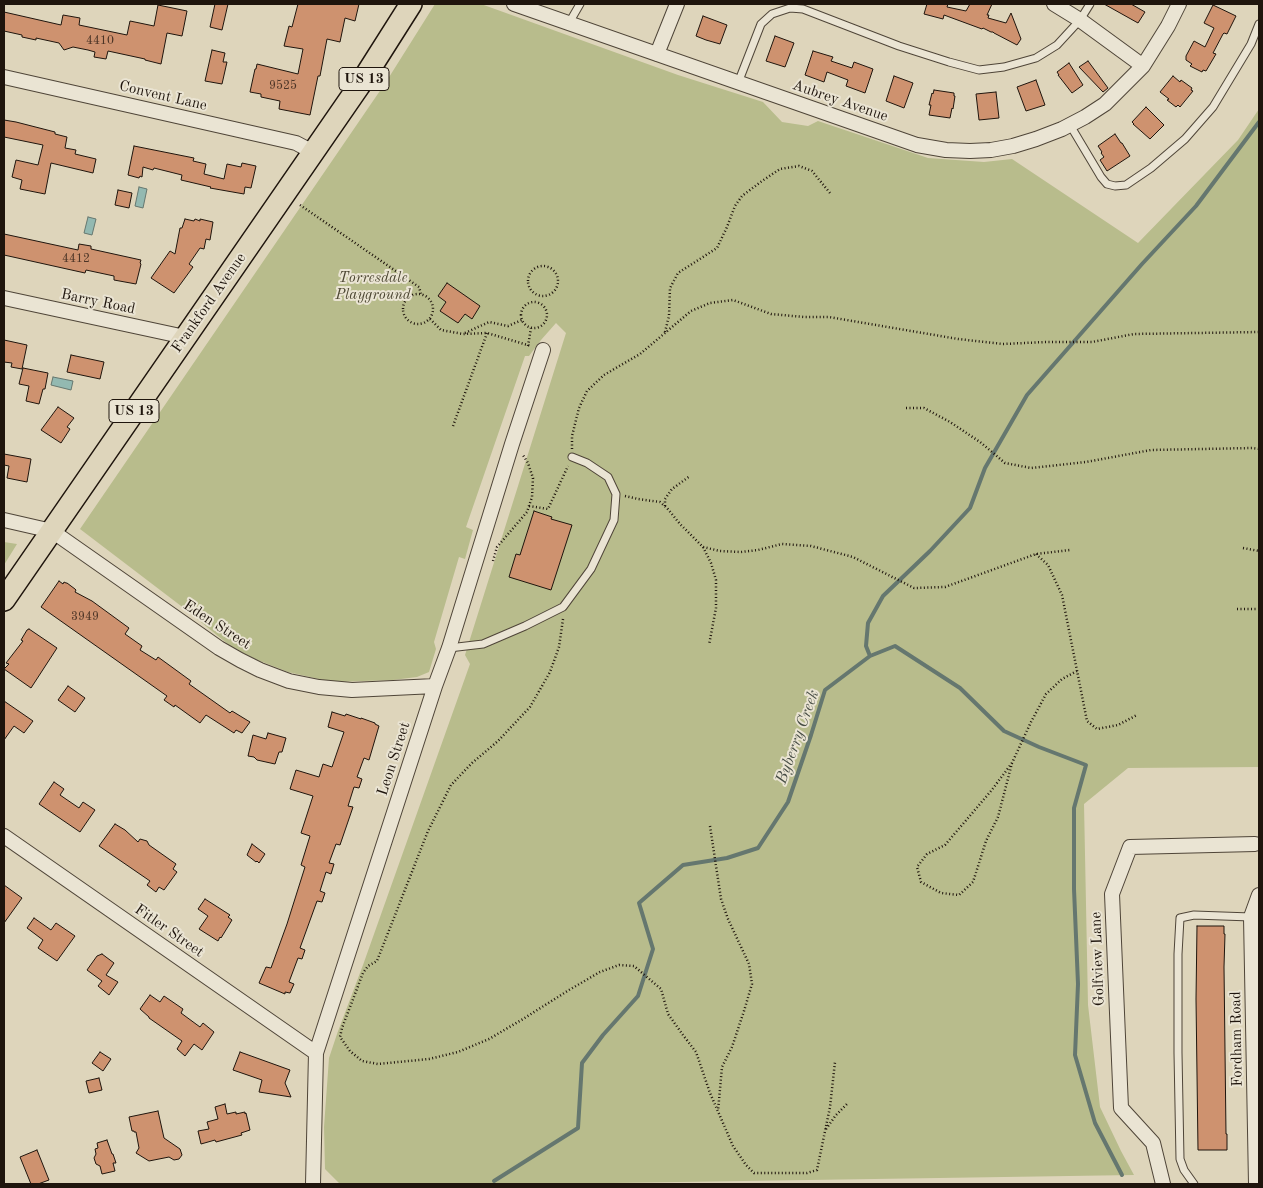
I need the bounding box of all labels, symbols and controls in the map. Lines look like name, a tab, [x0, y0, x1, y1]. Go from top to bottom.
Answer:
house number: 4410	[86, 34, 114, 48]
road number: US 13	[339, 68, 389, 90]
street label: Aubrey Avenue	[790, 76, 890, 126]
street label: Convent Lane	[117, 77, 209, 115]
house number: 9525	[269, 79, 297, 93]
street label: Frankford Avenue	[168, 250, 250, 356]
house number: 4412	[62, 252, 90, 266]
park label: Torresdale Playground	[335, 269, 411, 304]
street label: Barry Road	[59, 285, 137, 319]
road number: US 13	[109, 400, 159, 422]
street label: Eden Street	[180, 596, 254, 654]
house number: 3949	[71, 610, 99, 624]
water label: Byberry Creek	[772, 687, 824, 787]
street label: Leon Street	[374, 720, 414, 798]
street label: Fitler Street	[131, 901, 207, 961]
street label: Golfview Lane	[1087, 911, 1109, 1007]
street label: Fordham Road	[1227, 991, 1247, 1087]

